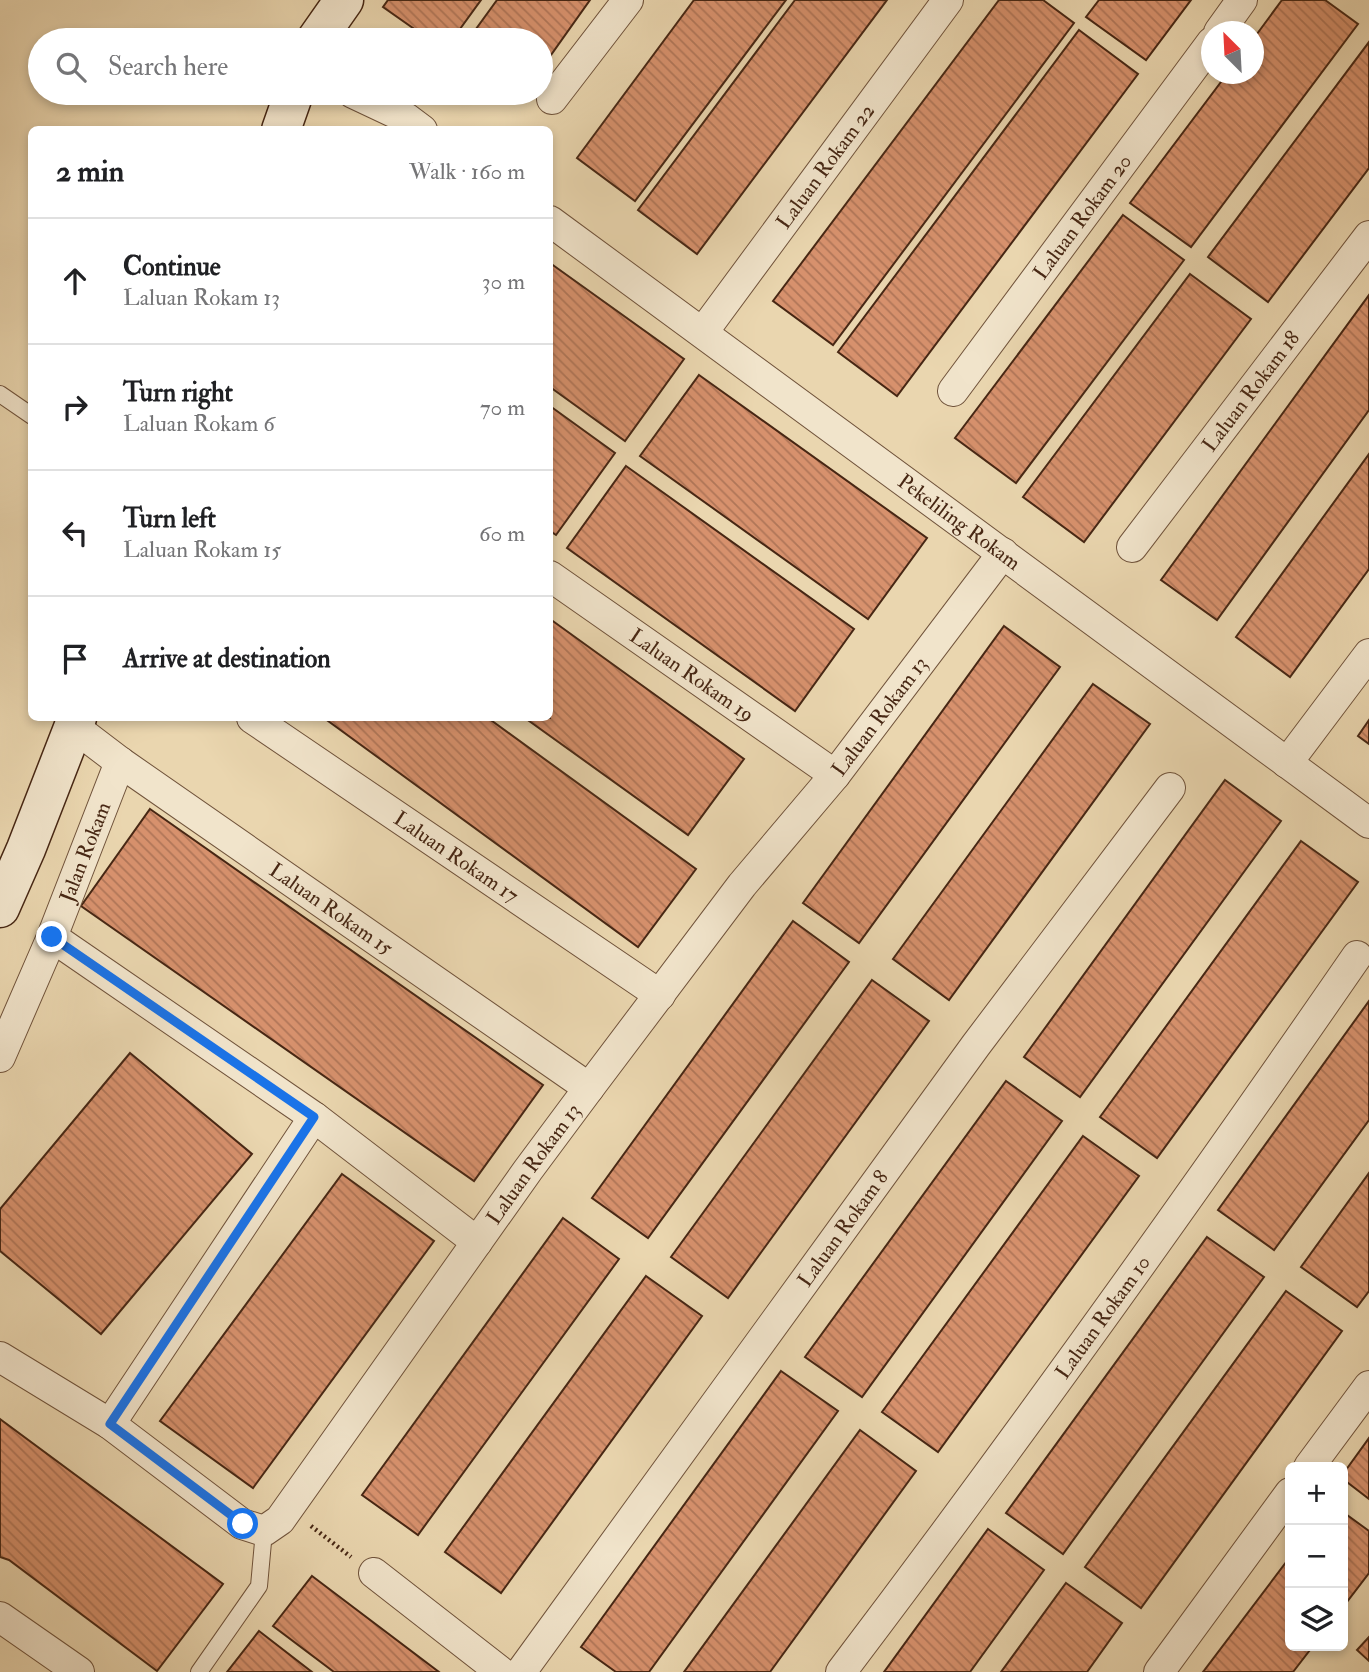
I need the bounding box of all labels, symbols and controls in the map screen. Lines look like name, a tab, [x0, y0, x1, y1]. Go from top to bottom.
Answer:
north arrow	[1201, 21, 1264, 84]
search box	[28, 28, 553, 105]
icon: search	[52, 48, 90, 86]
text: Search here	[108, 51, 228, 83]
street label: Laluan Rokam 22	[770, 98, 881, 234]
street label: Laluan Rokam 20	[1027, 149, 1138, 285]
text: 2 min	[56, 153, 124, 190]
text: Walk · 160 m	[409, 157, 525, 186]
text: Continue	[123, 251, 221, 283]
icon: ahead	[56, 262, 94, 300]
text: 30 m	[482, 267, 525, 296]
text: Laluan Rokam 13	[123, 283, 280, 312]
street label: Laluan Rokam 18	[1196, 325, 1306, 457]
text: Turn right	[123, 377, 233, 409]
icon: right	[56, 388, 94, 426]
text: 70 m	[480, 393, 525, 422]
text: Laluan Rokam 6	[123, 409, 275, 438]
street label: Pekeliling Rokam	[892, 468, 1026, 576]
text: Turn left	[123, 503, 216, 535]
icon: left	[56, 514, 94, 552]
text: 60 m	[479, 519, 525, 548]
text: Laluan Rokam 15	[123, 535, 281, 564]
street label: Laluan Rokam 19	[624, 622, 760, 728]
icon: arrive	[56, 640, 94, 678]
text: Arrive at destination	[123, 643, 331, 675]
street label: Laluan Rokam 13	[825, 651, 934, 782]
street label: Jalan Rokam	[53, 798, 117, 907]
street label: Laluan Rokam 17	[389, 805, 524, 909]
street label: Laluan Rokam 15	[264, 856, 399, 962]
route end	[36, 921, 67, 952]
street label: Laluan Rokam 13	[480, 1098, 587, 1230]
street label: Laluan Rokam 8	[791, 1165, 894, 1292]
street label: Laluan Rokam 10	[1049, 1250, 1156, 1384]
map controls	[1285, 1462, 1348, 1651]
button: +	[1285, 1462, 1348, 1525]
route start	[227, 1508, 258, 1539]
button: −	[1285, 1525, 1348, 1588]
button: layers	[1285, 1588, 1348, 1651]

